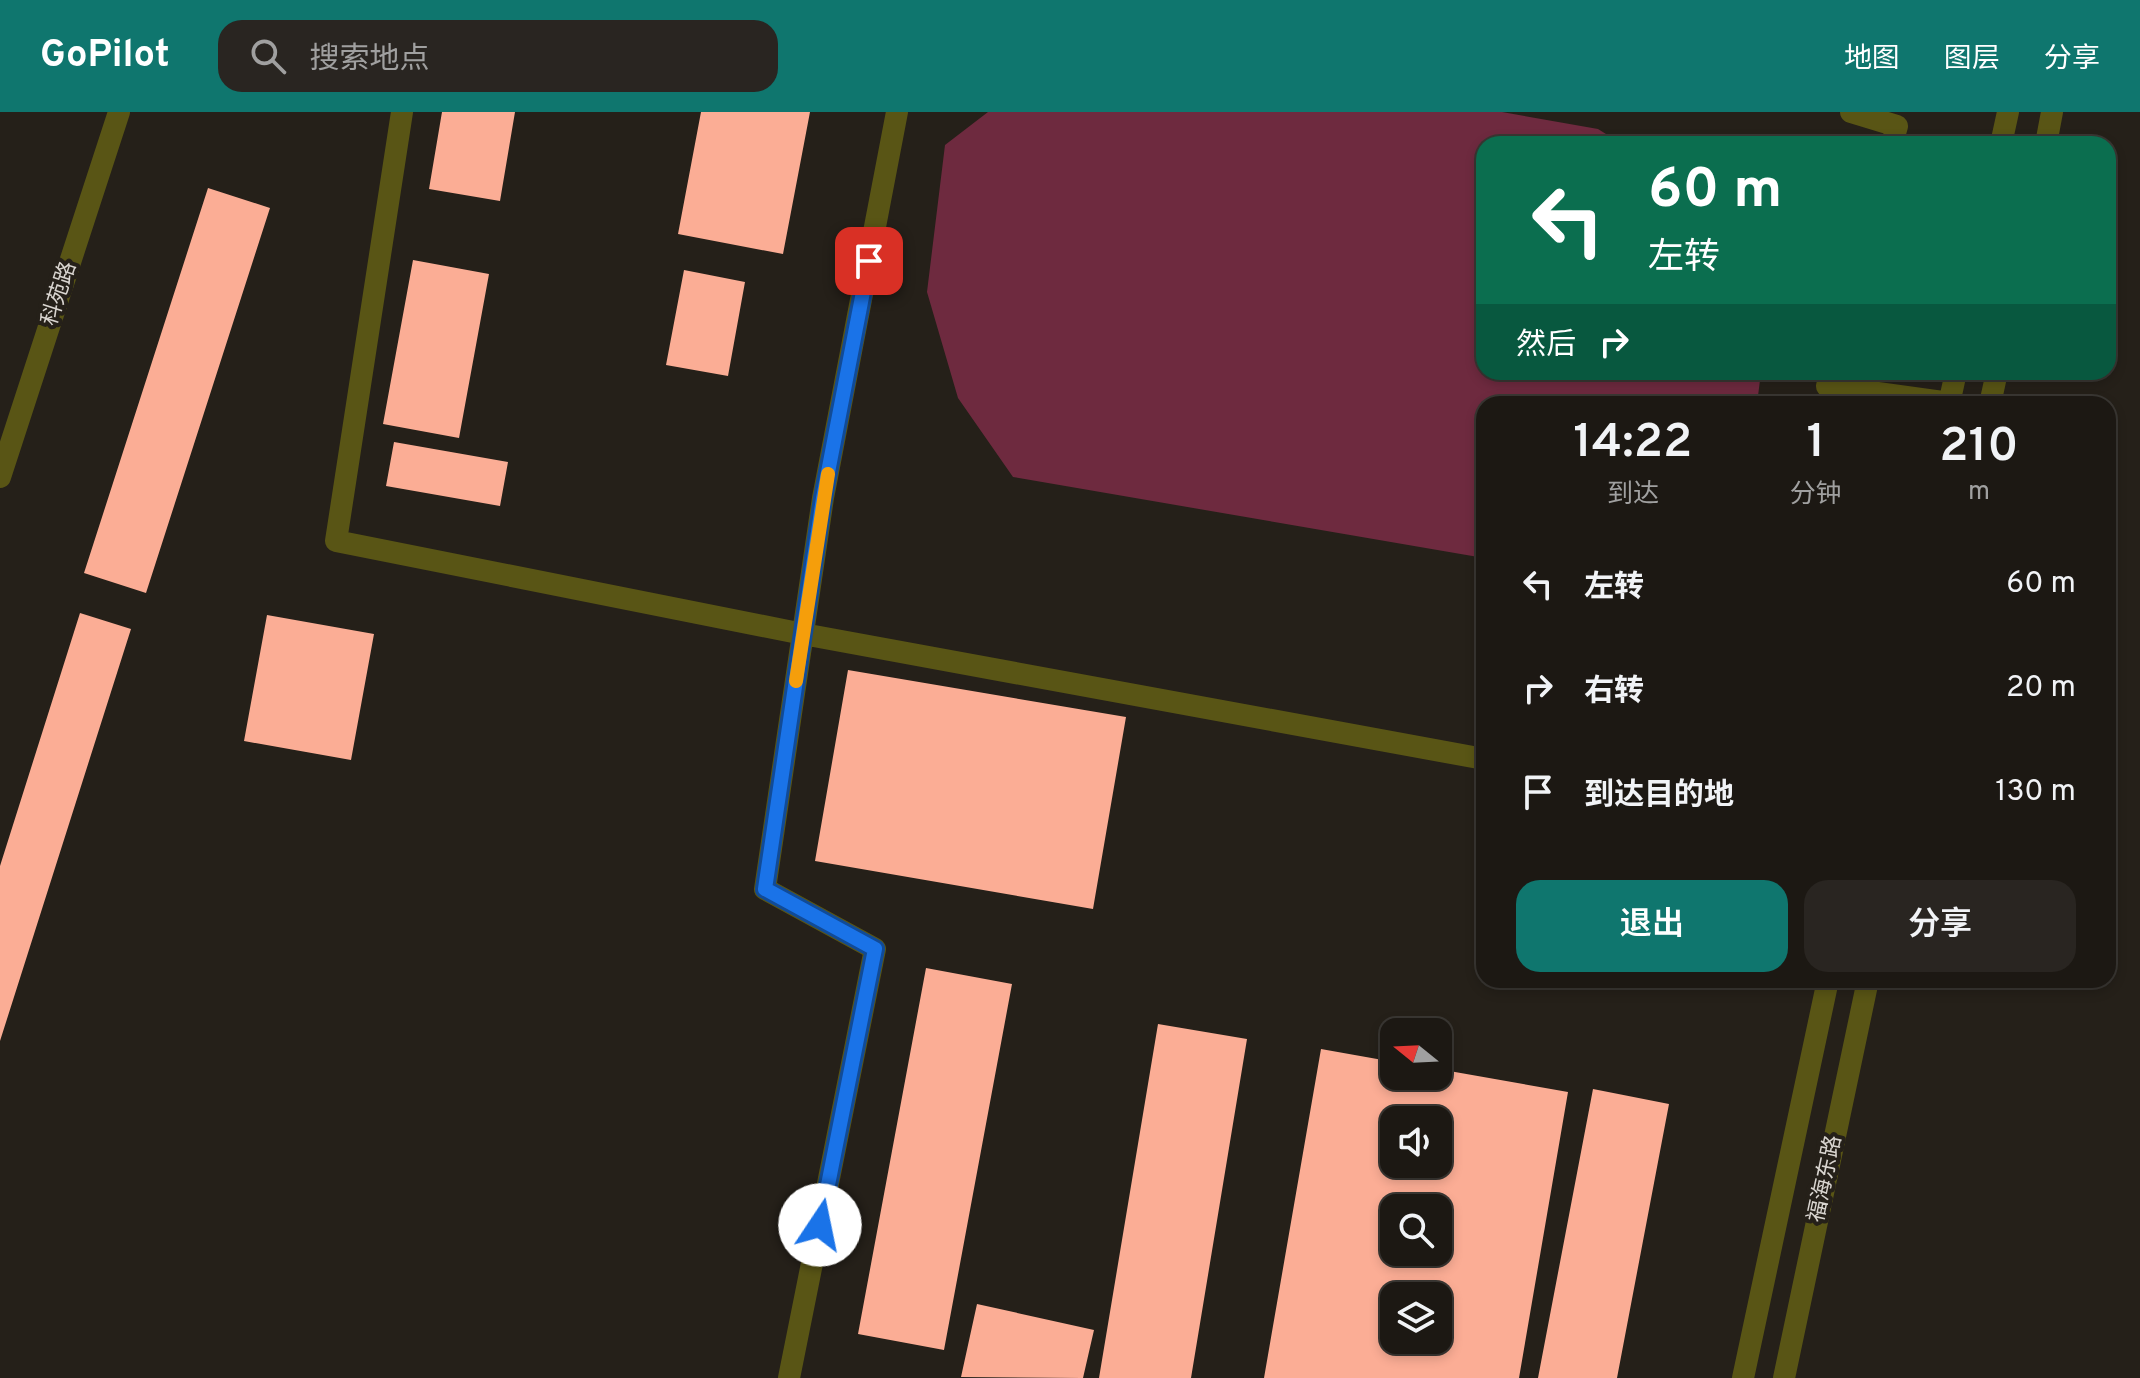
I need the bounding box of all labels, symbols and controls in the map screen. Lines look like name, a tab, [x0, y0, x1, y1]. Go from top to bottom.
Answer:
search box	[218, 20, 778, 92]
text: GoPilot	[40, 32, 170, 81]
icon: search	[246, 34, 290, 78]
text: 搜索地点	[310, 42, 430, 79]
text: 地图	[1844, 42, 1900, 78]
text: 图层	[1944, 42, 2000, 78]
text: 分享	[2044, 42, 2100, 78]
text: 60 m	[1648, 157, 1782, 227]
icon: left	[1516, 168, 1620, 272]
pin	[835, 227, 903, 295]
text: 左转	[1648, 236, 1720, 282]
icon: arrive	[847, 239, 891, 283]
street label: 科苑路	[37, 258, 83, 330]
icon: right	[1592, 320, 1636, 364]
text: 然后	[1516, 328, 1576, 365]
text: 14:22	[1573, 414, 1692, 474]
text: 1	[1806, 414, 1825, 474]
text: 210	[1939, 418, 2019, 478]
text: m	[1968, 476, 1990, 509]
text: 到达	[1607, 479, 1659, 512]
text: 分钟	[1790, 479, 1842, 512]
icon: left	[1516, 562, 1560, 606]
text: 60 m	[2006, 566, 2076, 603]
text: 左转	[1584, 570, 1644, 607]
icon: right	[1516, 666, 1560, 710]
text: 20 m	[2006, 670, 2076, 707]
text: 右转	[1584, 674, 1644, 711]
icon: arrive	[1516, 770, 1560, 814]
text: 130 m	[1995, 774, 2076, 811]
text: 到达目的地	[1584, 778, 1734, 815]
button: 退出	[1516, 880, 1788, 972]
button: 分享	[1804, 880, 2076, 972]
north arrow	[1380, 1018, 1452, 1090]
map controls	[1380, 1018, 1452, 1354]
button: sound	[1380, 1106, 1452, 1178]
street label: 福海东路	[1804, 1133, 1848, 1225]
position arrow	[778, 1183, 862, 1267]
button: search	[1380, 1194, 1452, 1266]
button: layers	[1380, 1282, 1452, 1354]

